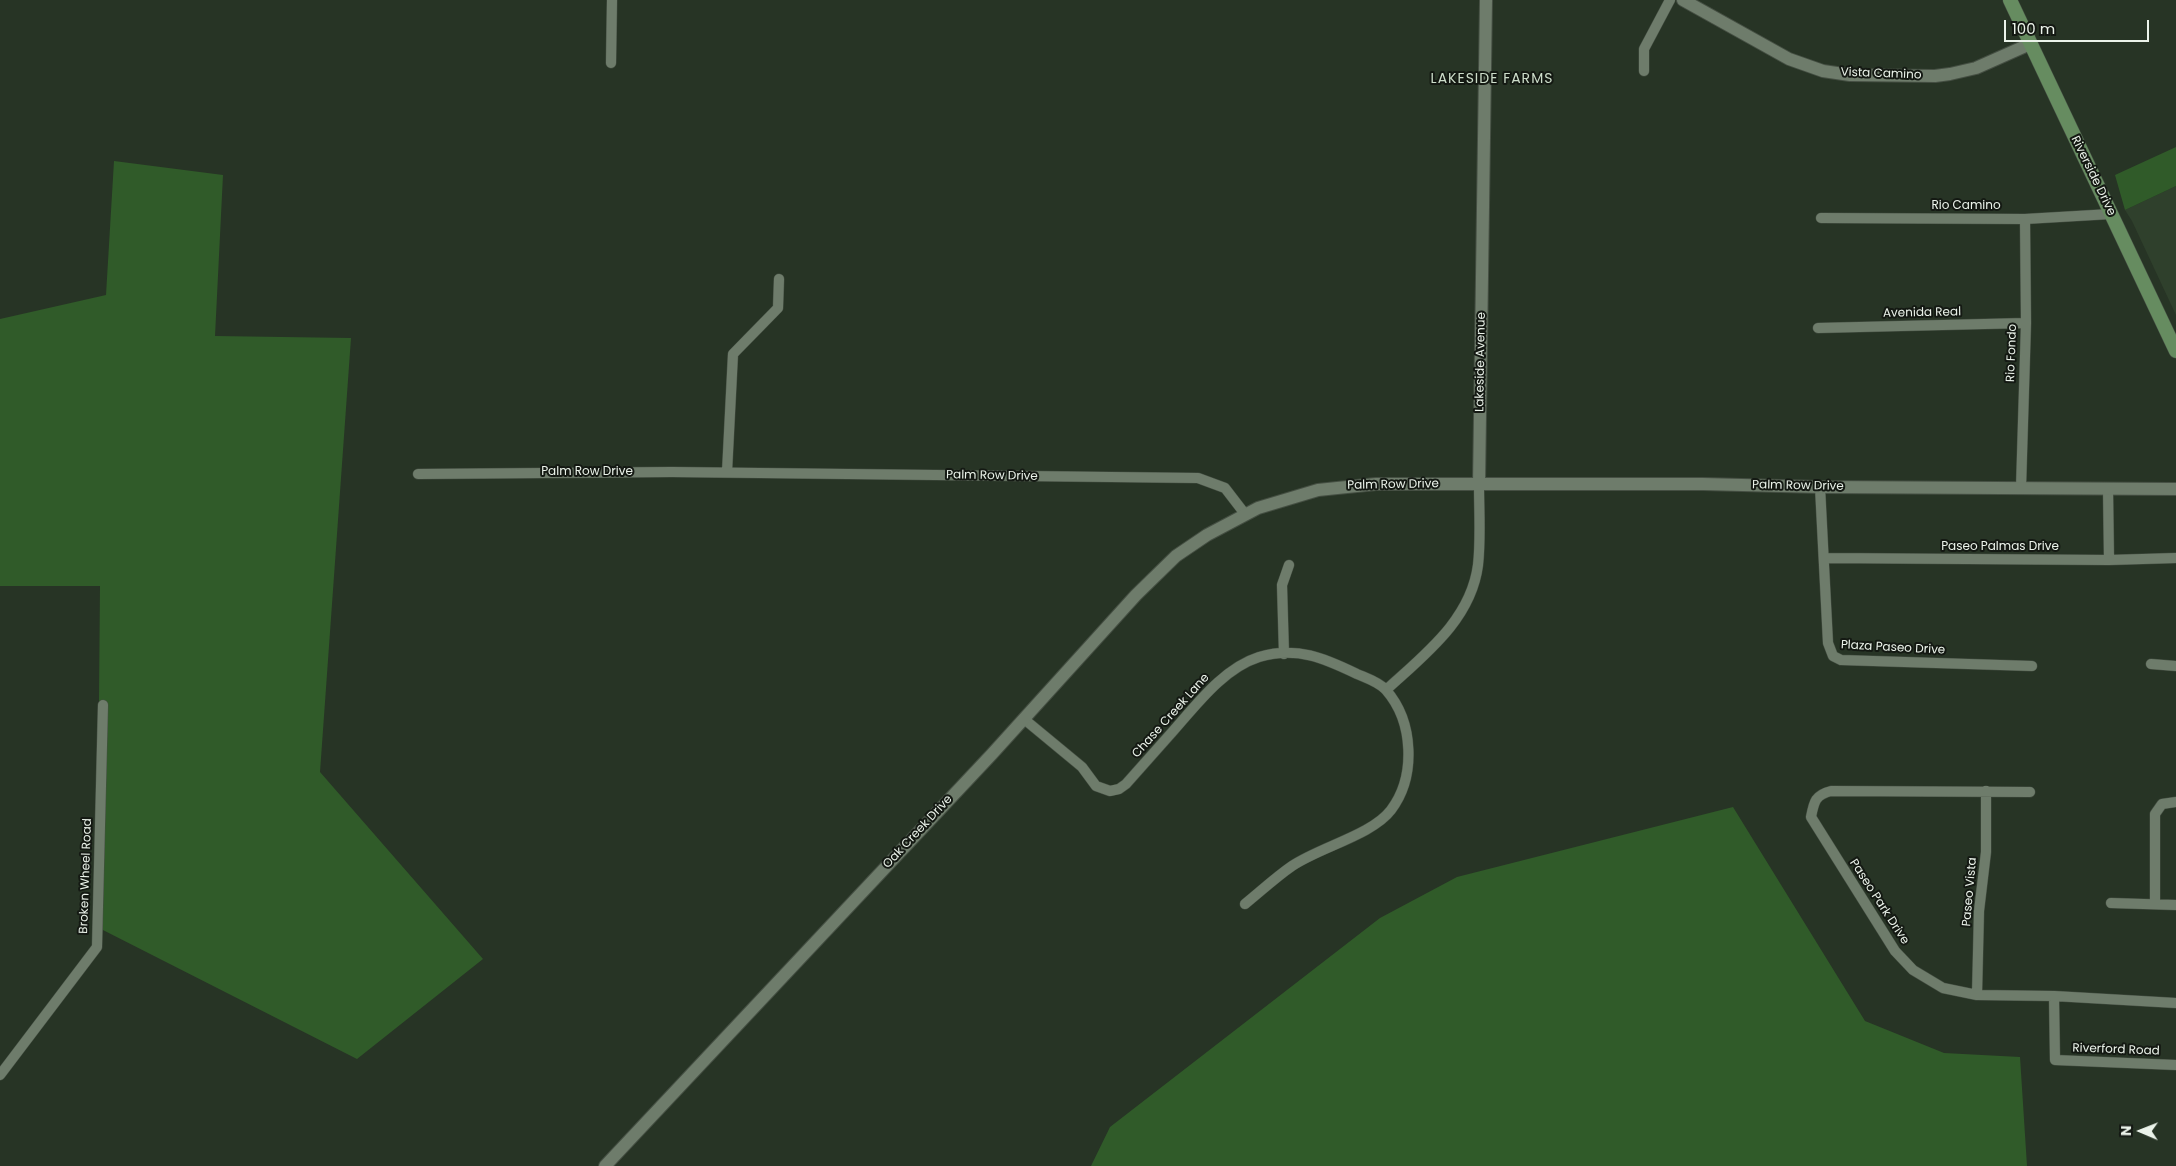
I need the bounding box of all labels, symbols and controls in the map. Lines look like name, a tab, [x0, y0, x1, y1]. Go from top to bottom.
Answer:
scale bar	[2006, 10, 2151, 42]
text: 100 m	[2012, 18, 2055, 39]
street label: Vista Camino	[1840, 65, 1922, 83]
district label: LAKESIDE FARMS	[1429, 71, 1555, 87]
street label: Riverside Drive	[2067, 134, 2119, 218]
street label: Rio Camino	[1931, 199, 2001, 213]
street label: Avenida Real	[1883, 305, 1961, 321]
street label: Lakeside Avenue	[1473, 312, 1489, 412]
street label: Rio Fondo	[2004, 324, 2020, 382]
street label: Palm Row Drive	[541, 465, 633, 479]
street label: Palm Row Drive	[946, 468, 1038, 484]
street label: Palm Row Drive	[1347, 477, 1439, 493]
street label: Palm Row Drive	[1752, 478, 1844, 494]
street label: Paseo Palmas Drive	[1941, 540, 2059, 554]
street label: Plaza Paseo Drive	[1840, 638, 1946, 658]
street label: Chase Creek Lane	[1129, 671, 1213, 761]
street label: Oak Creek Drive	[880, 792, 956, 872]
street label: Broken Wheel Road	[77, 818, 95, 934]
street label: Paseo Park Drive	[1846, 857, 1912, 947]
street label: Paseo Vista	[1960, 857, 1980, 927]
street label: Riverford Road	[2072, 1041, 2160, 1059]
north arrow	[2116, 1106, 2166, 1156]
text: N	[2116, 1125, 2136, 1136]

